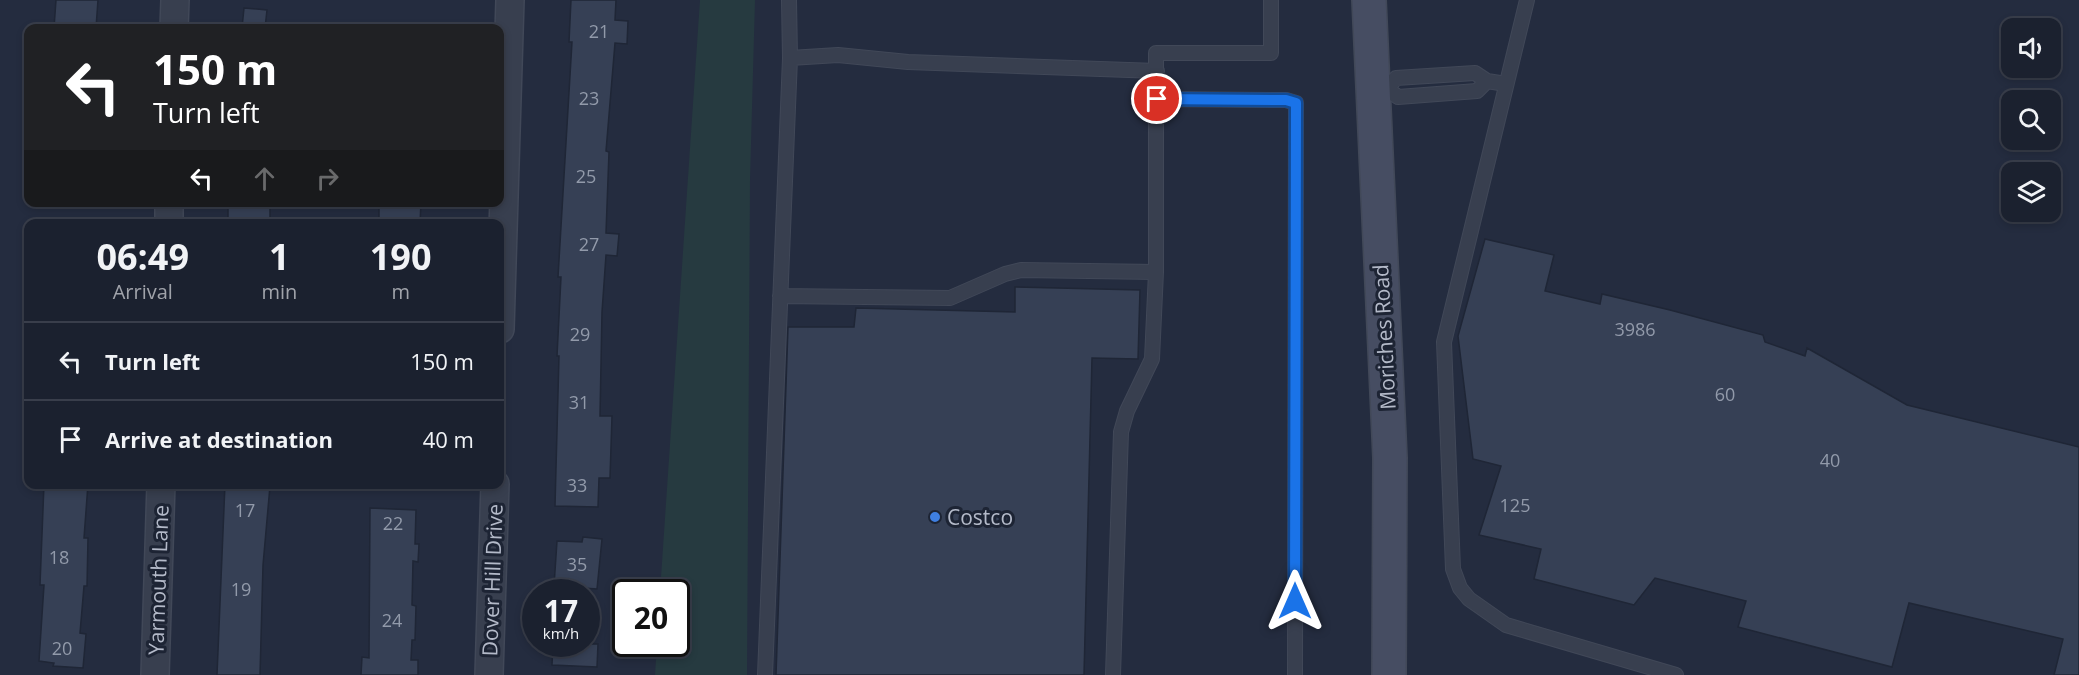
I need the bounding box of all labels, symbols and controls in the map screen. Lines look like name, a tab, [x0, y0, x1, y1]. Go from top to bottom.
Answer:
map controls	[2001, 18, 2061, 222]
button: sound	[2001, 18, 2061, 78]
house number: 21	[589, 19, 609, 43]
text: 150 m	[153, 40, 277, 97]
icon: left	[54, 48, 132, 126]
pin	[1131, 73, 1182, 124]
icon: arrive	[1140, 82, 1173, 115]
house number: 23	[579, 86, 599, 110]
button: search	[2001, 90, 2061, 150]
text: Turn left	[153, 94, 260, 131]
icon: left	[185, 162, 218, 195]
icon: ahead	[248, 162, 281, 195]
icon: right	[311, 162, 344, 195]
button: layers	[2001, 162, 2061, 222]
house number: 25	[576, 164, 596, 188]
text: 06:49	[96, 232, 189, 281]
text: 1	[269, 232, 290, 281]
text: 190	[370, 232, 432, 281]
house number: 27	[579, 232, 599, 256]
street label: Moriches Road	[1366, 264, 1402, 410]
text: Arrival	[113, 278, 173, 305]
text: min	[261, 278, 297, 305]
text: m	[391, 278, 410, 305]
house number: 3986	[1614, 317, 1656, 341]
house number: 29	[570, 322, 590, 346]
icon: left	[54, 345, 87, 378]
text: Turn left	[105, 346, 200, 376]
text: 150 m	[410, 346, 474, 376]
house number: 60	[1715, 382, 1735, 406]
house number: 31	[569, 390, 589, 414]
icon: arrive	[54, 423, 87, 456]
text: Arrive at destination	[105, 424, 333, 454]
text: 40 m	[423, 424, 474, 454]
house number: 40	[1820, 448, 1840, 472]
house number: 33	[567, 473, 587, 497]
house number: 125	[1500, 493, 1530, 517]
house number: 17	[235, 498, 255, 522]
street label: Dover Hill Drive	[475, 503, 509, 657]
place label: Costco	[947, 503, 1013, 531]
street label: Yarmouth Lane	[141, 505, 175, 655]
marker: Costco	[928, 510, 942, 524]
house number: 22	[383, 511, 403, 535]
house number: 18	[49, 545, 69, 569]
house number: 35	[567, 552, 587, 576]
position arrow	[1263, 569, 1327, 633]
house number: 19	[231, 577, 251, 601]
speed limit sign: 20	[612, 579, 690, 657]
text: 17	[544, 590, 578, 631]
house number: 24	[382, 608, 402, 632]
text: km/h	[543, 623, 579, 643]
house number: 20	[52, 636, 72, 660]

